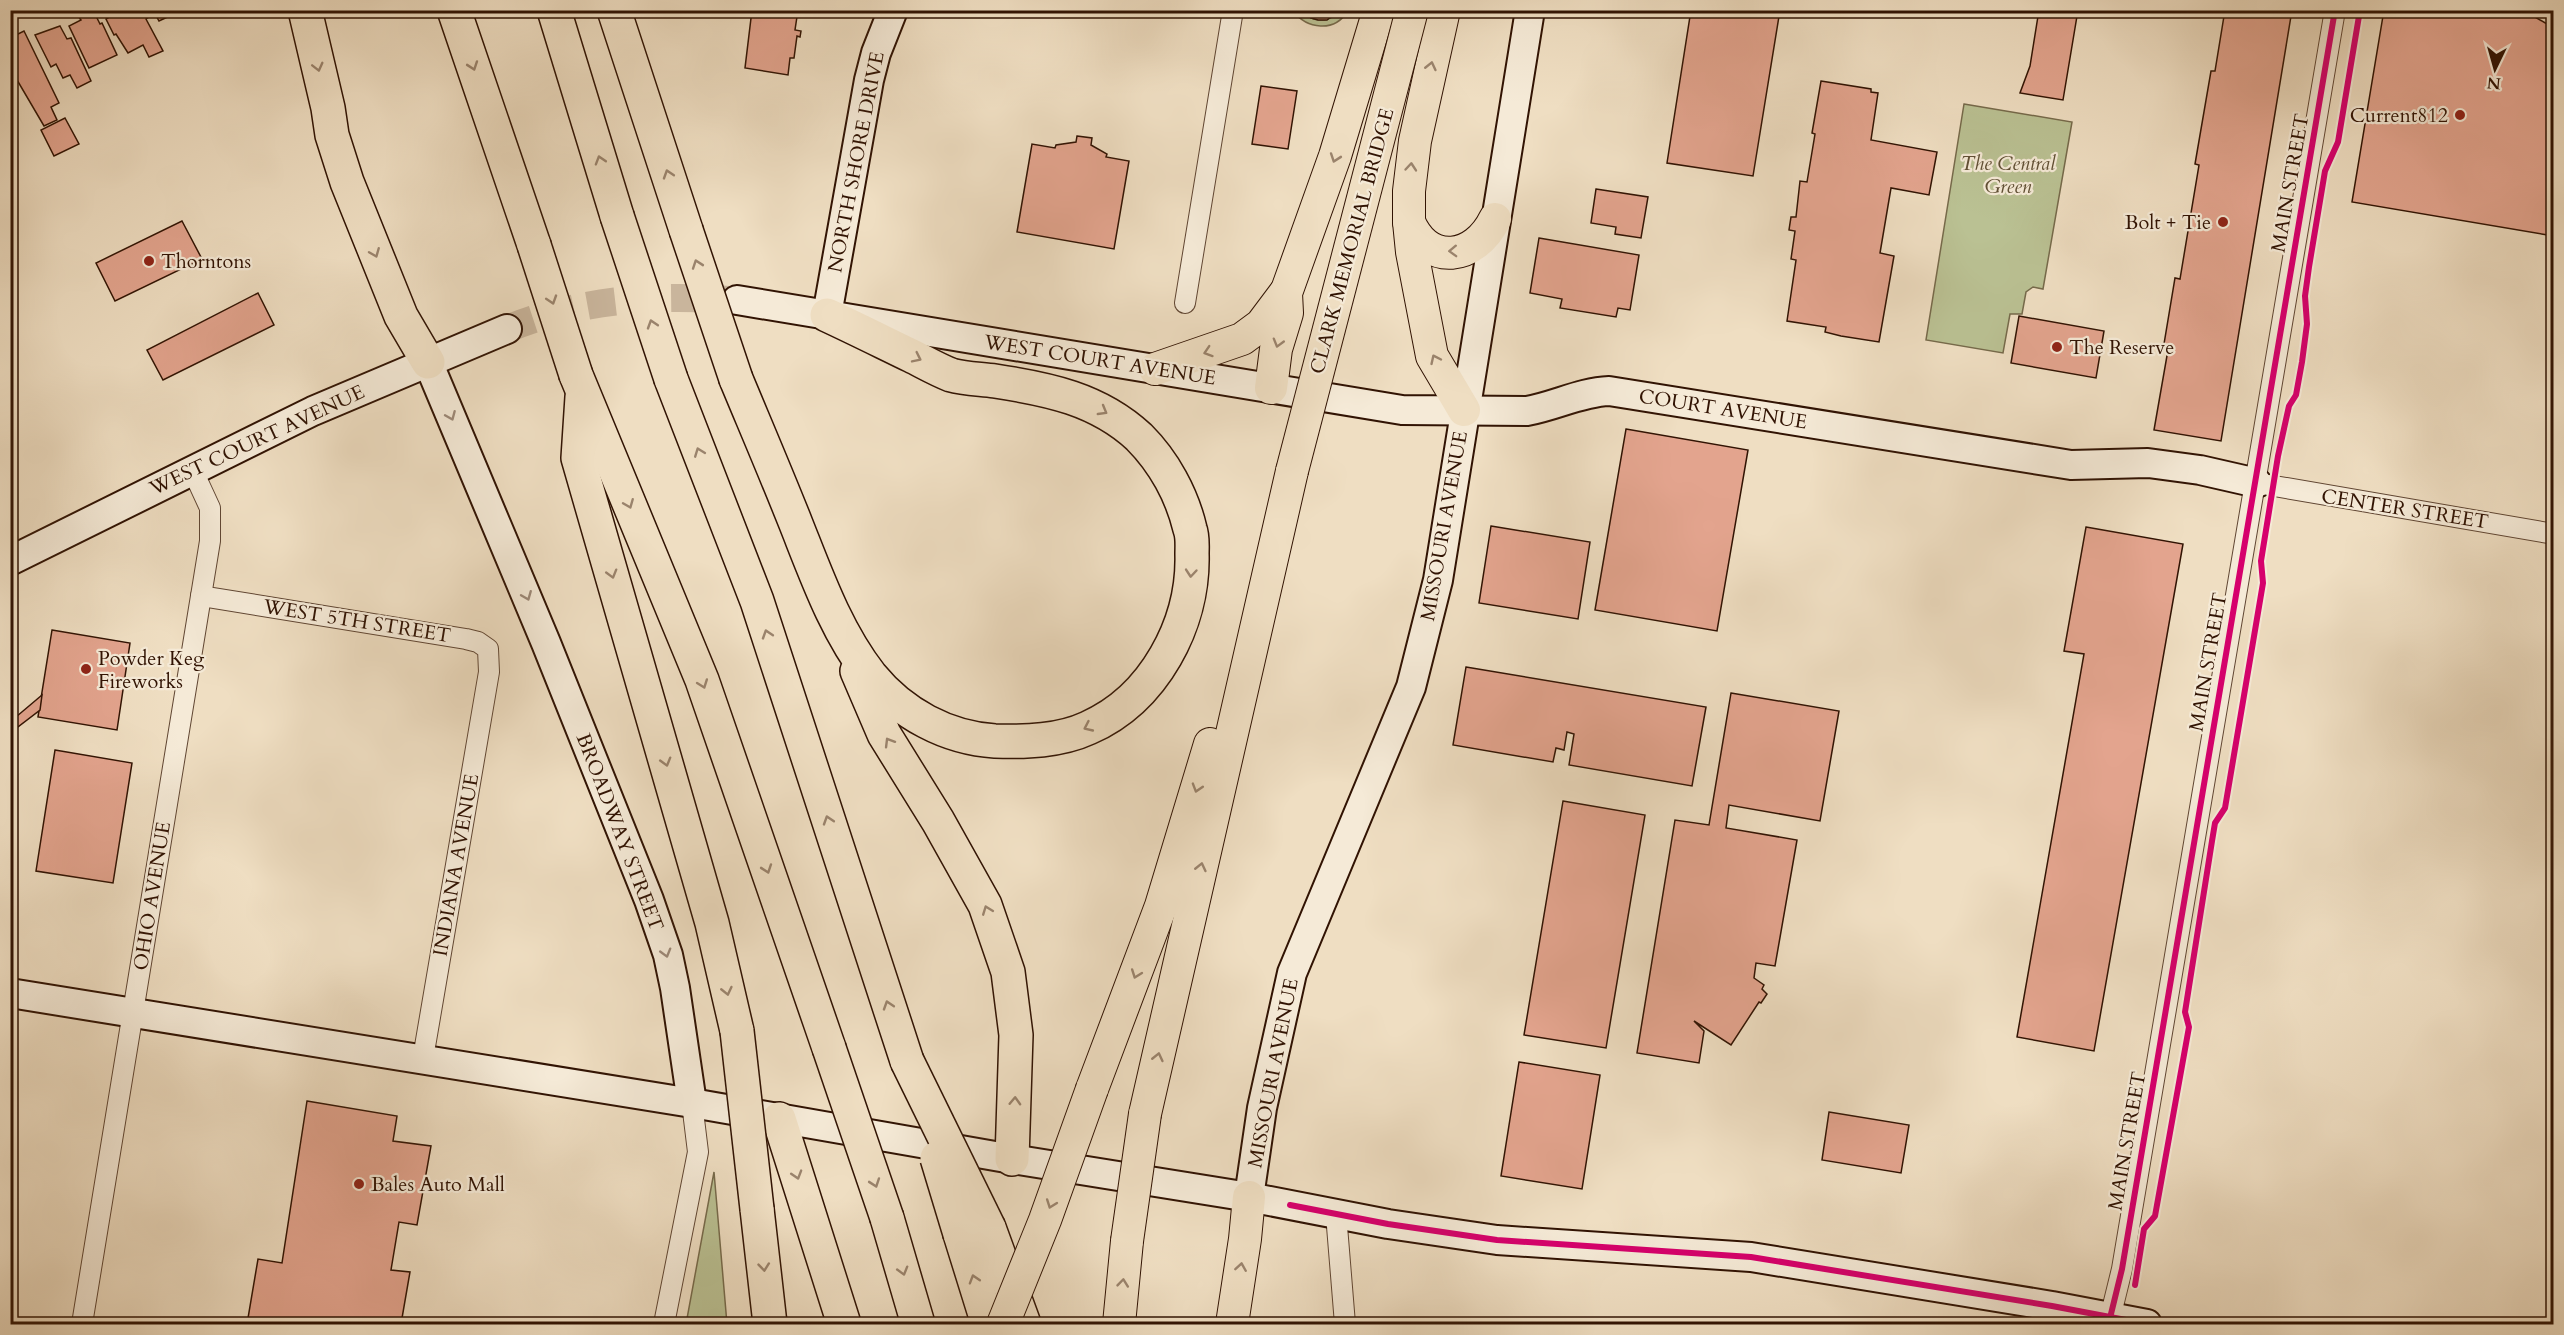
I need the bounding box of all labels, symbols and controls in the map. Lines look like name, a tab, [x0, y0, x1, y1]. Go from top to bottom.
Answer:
north arrow	[2465, 39, 2525, 99]
street label: NORTH SHORE DRIVE	[821, 49, 891, 275]
one-way arrow	[466, 60, 479, 71]
one-way arrow	[310, 62, 323, 72]
one-way arrow	[1424, 62, 1437, 72]
text: N	[2486, 71, 2502, 95]
place label: Current812	[2350, 102, 2448, 129]
street label: CLARK MEMORIAL BRIDGE	[1303, 105, 1401, 377]
marker: Current812	[2453, 108, 2467, 122]
street label: MAIN STREET	[2265, 111, 2316, 254]
park label: The Central Green	[1960, 150, 2056, 200]
one-way arrow	[1329, 152, 1342, 163]
one-way arrow	[595, 155, 607, 166]
one-way arrow	[1404, 162, 1417, 172]
one-way arrow	[662, 169, 675, 180]
place label: Bolt + Tie	[2125, 209, 2211, 236]
marker: Bolt + Tie	[2216, 215, 2230, 229]
one-way arrow	[1448, 245, 1457, 258]
one-way arrow	[368, 247, 380, 258]
place label: Thorntons	[161, 248, 251, 275]
marker: Thorntons	[142, 254, 156, 268]
one-way arrow	[692, 259, 705, 270]
one-way arrow	[545, 294, 557, 305]
one-way arrow	[647, 319, 659, 330]
street label: WEST COURT AVENUE	[981, 328, 1218, 392]
place label: The Reserve	[2069, 334, 2174, 361]
one-way arrow	[1273, 337, 1285, 348]
marker: The Reserve	[2050, 340, 2064, 354]
one-way arrow	[1203, 345, 1214, 357]
one-way arrow	[911, 351, 922, 363]
one-way arrow	[1431, 354, 1443, 365]
street label: WEST COURT AVENUE	[144, 378, 369, 502]
street label: COURT AVENUE	[1637, 382, 1809, 436]
one-way arrow	[1097, 404, 1107, 415]
one-way arrow	[444, 410, 456, 421]
street label: MISSOURI AVENUE	[1414, 429, 1474, 623]
one-way arrow	[693, 447, 706, 458]
street label: CENTER STREET	[2320, 482, 2491, 536]
one-way arrow	[622, 498, 634, 509]
one-way arrow	[1185, 568, 1198, 577]
one-way arrow	[604, 569, 617, 579]
one-way arrow	[520, 589, 532, 600]
street label: MAIN STREET	[2183, 590, 2234, 733]
street label: WEST 5TH STREET	[260, 593, 453, 649]
one-way arrow	[762, 629, 775, 640]
place label: Powder Keg Fireworks	[98, 645, 205, 695]
marker: Powder Keg Fireworks	[79, 662, 93, 676]
one-way arrow	[696, 678, 708, 689]
one-way arrow	[1083, 719, 1094, 731]
street label: BROADWAY STREET	[570, 729, 670, 935]
one-way arrow	[885, 738, 896, 748]
one-way arrow	[658, 757, 671, 767]
street label: INDIANA AVENUE	[427, 772, 485, 958]
one-way arrow	[1191, 782, 1204, 793]
one-way arrow	[823, 815, 835, 826]
street label: OHIO AVENUE	[127, 820, 177, 972]
one-way arrow	[1194, 862, 1207, 872]
one-way arrow	[760, 863, 773, 874]
one-way arrow	[981, 905, 994, 916]
one-way arrow	[659, 947, 671, 958]
one-way arrow	[1131, 968, 1144, 978]
street label: MISSOURI AVENUE	[1241, 976, 1305, 1170]
one-way arrow	[720, 985, 733, 995]
one-way arrow	[883, 1000, 896, 1011]
one-way arrow	[1150, 1052, 1163, 1062]
street label: MAIN STREET	[2102, 1069, 2153, 1212]
one-way arrow	[1009, 1097, 1022, 1106]
one-way arrow	[790, 1169, 802, 1180]
place label: Bales Auto Mall	[371, 1171, 505, 1198]
marker: Bales Auto Mall	[352, 1177, 366, 1191]
one-way arrow	[868, 1177, 881, 1188]
one-way arrow	[1046, 1198, 1059, 1208]
one-way arrow	[757, 1262, 770, 1271]
one-way arrow	[1234, 1262, 1246, 1271]
one-way arrow	[896, 1265, 908, 1276]
one-way arrow	[969, 1274, 981, 1285]
one-way arrow	[1116, 1278, 1129, 1287]

